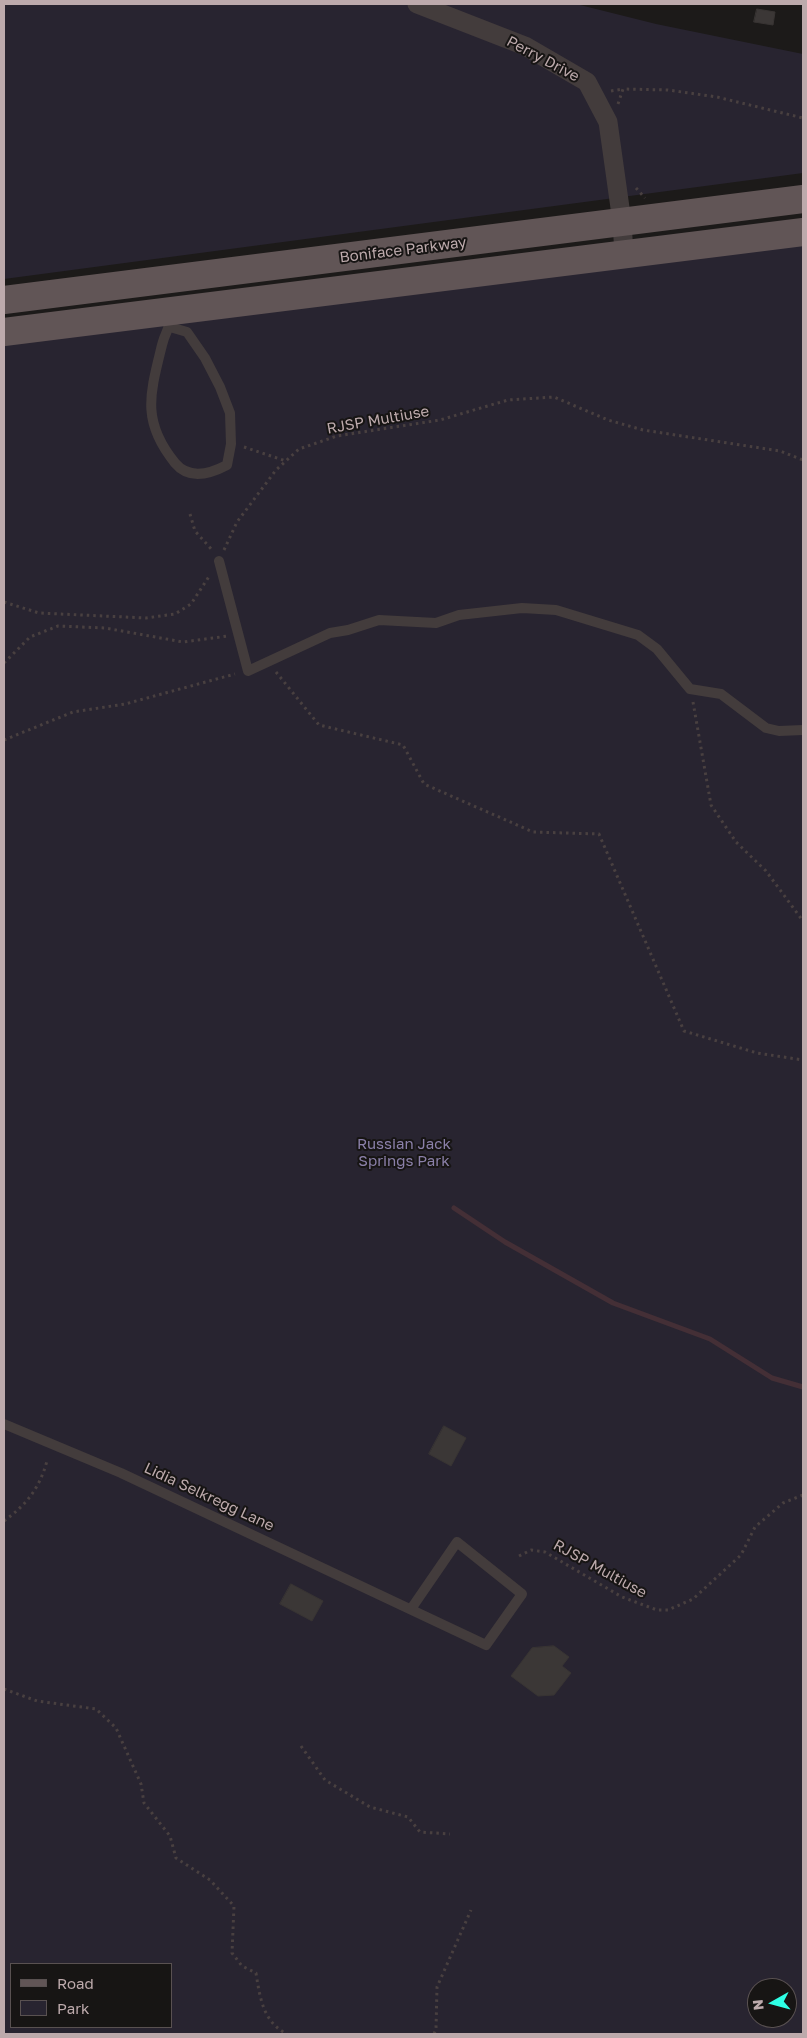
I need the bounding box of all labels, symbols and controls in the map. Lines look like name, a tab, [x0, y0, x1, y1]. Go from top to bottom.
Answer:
street label: Perry Drive	[504, 32, 582, 86]
street label: Boniface Parkway	[339, 233, 467, 267]
street label: RJSP Multiuse	[325, 402, 431, 438]
park label: Russian Jack Springs Park	[357, 1135, 451, 1170]
street label: Lidia Selkregg Lane	[141, 1459, 277, 1535]
street label: RJSP Multiuse	[550, 1536, 650, 1602]
legend	[10, 1963, 172, 2028]
text: Road	[57, 1974, 94, 1992]
north arrow	[747, 1978, 797, 2028]
text: N	[749, 1998, 767, 2011]
text: Park	[57, 1999, 89, 2017]

